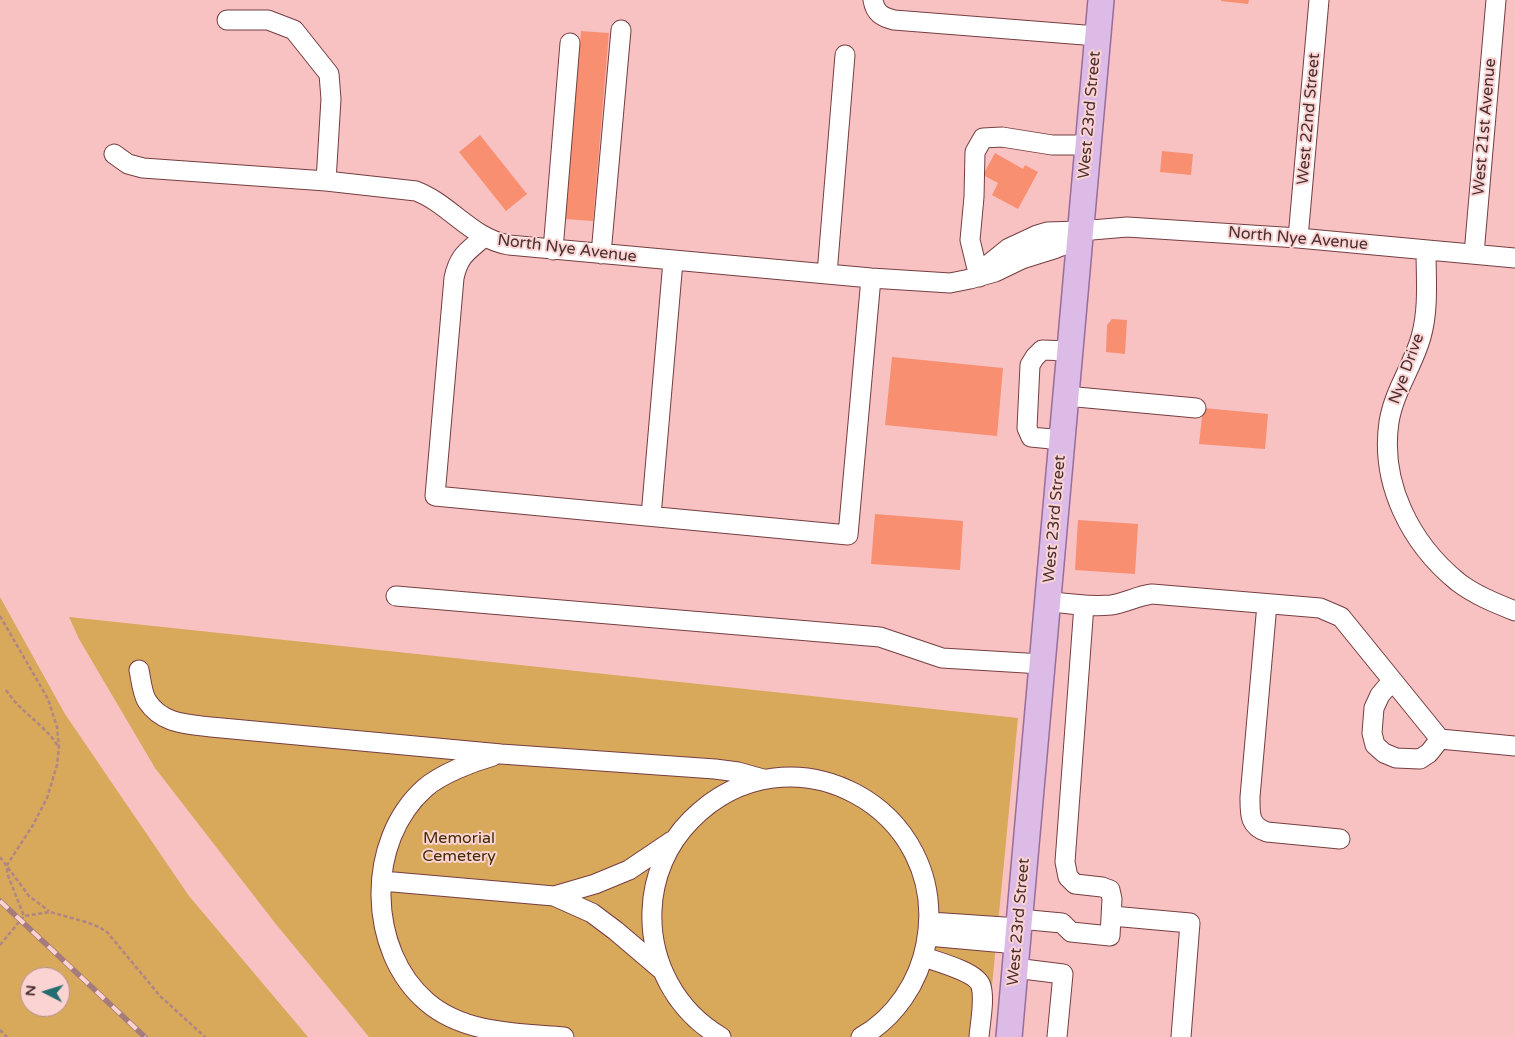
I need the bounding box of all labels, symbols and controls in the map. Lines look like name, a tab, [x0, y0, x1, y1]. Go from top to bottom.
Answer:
street label: West 23rd Street	[1075, 50, 1105, 180]
street label: West 22nd Street	[1294, 52, 1324, 186]
street label: West 21st Avenue	[1469, 58, 1501, 196]
street label: North Nye Avenue	[1227, 223, 1369, 255]
street label: North Nye Avenue	[496, 231, 638, 267]
street label: Nye Drive	[1385, 331, 1429, 407]
street label: West 23rd Street	[1040, 454, 1070, 584]
park label: Memorial Cemetery	[422, 829, 496, 867]
street label: West 23rd Street	[1004, 857, 1034, 987]
north arrow	[20, 967, 70, 1017]
text: N	[22, 984, 40, 997]

